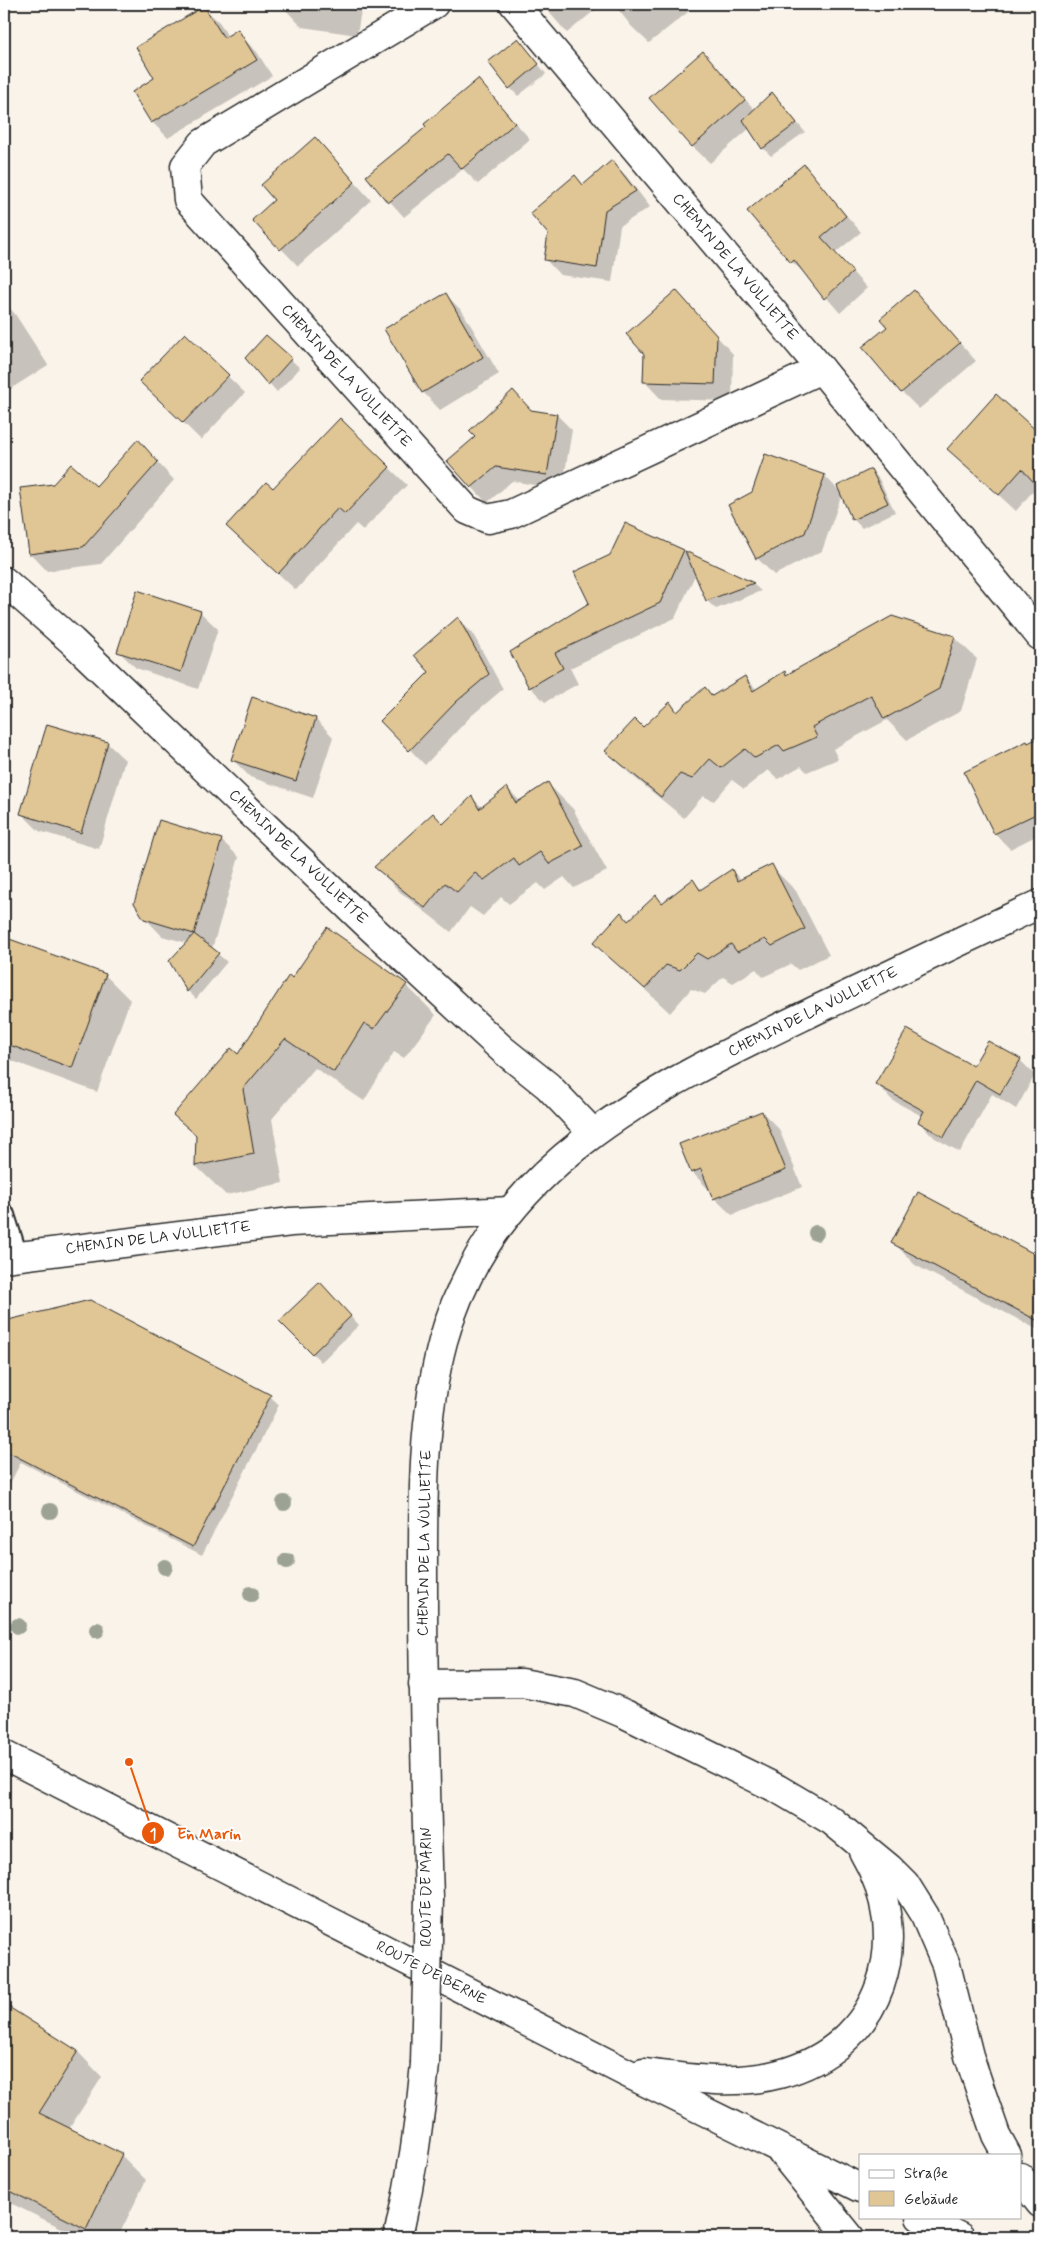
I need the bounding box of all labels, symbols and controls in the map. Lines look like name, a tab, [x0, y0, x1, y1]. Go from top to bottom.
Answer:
street label: CHEMIN DE LA VULLIETTE	[667, 189, 803, 345]
street label: CHEMIN DE LA VULLIETTE	[276, 300, 416, 452]
street label: CHEMIN DE LA VULLIETTE	[224, 785, 372, 929]
street label: CHEMIN DE LA VULLIETTE	[725, 962, 901, 1062]
street label: CHEMIN DE LA VULLIETTE	[64, 1217, 252, 1259]
street label: CHEMIN DE LA VULLIETTE	[413, 1449, 437, 1636]
callout: En Marin	[140, 1818, 252, 1849]
text: En Marin	[177, 1824, 241, 1845]
text: 1	[150, 1825, 156, 1845]
street label: ROUTE DE MARIN	[417, 1827, 437, 1947]
street label: ROUTE DE BERNE	[372, 1937, 490, 2010]
legend	[859, 2154, 1022, 2218]
text: Straße	[904, 2164, 948, 2184]
text: Gebäude	[904, 2190, 958, 2210]

